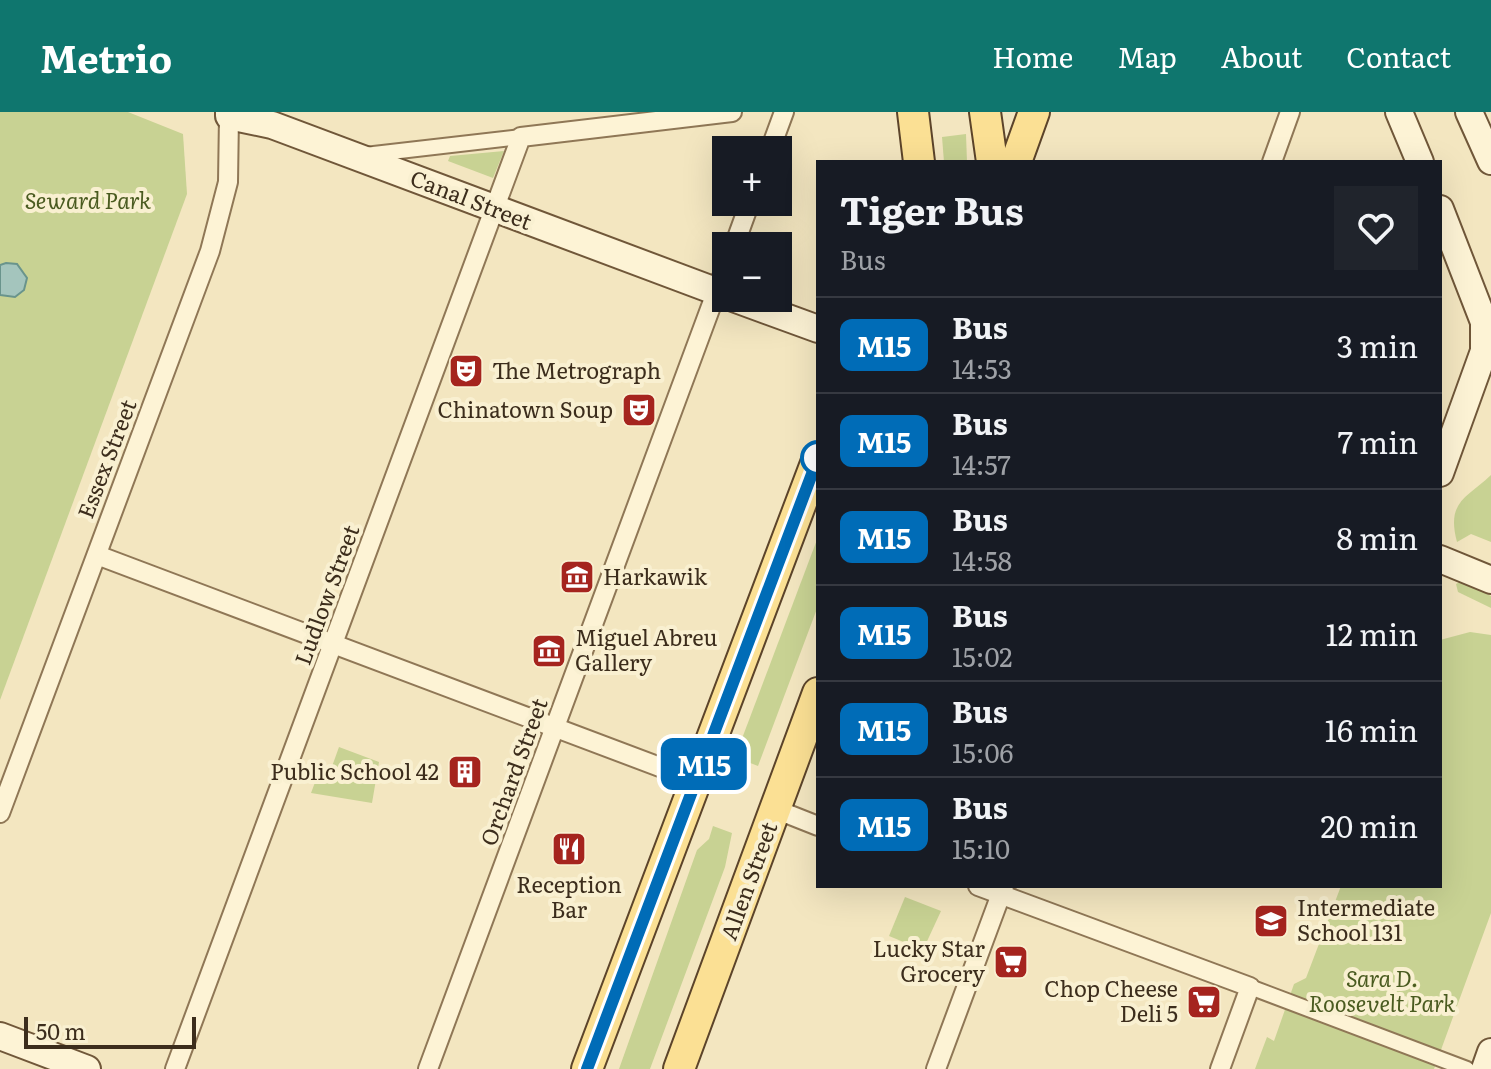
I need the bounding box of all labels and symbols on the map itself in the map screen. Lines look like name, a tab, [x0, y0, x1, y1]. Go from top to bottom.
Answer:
street label: Canal Street	[406, 160, 537, 237]
park label: Seward Park	[25, 183, 151, 216]
theatre icon: The Metrograph	[447, 352, 485, 390]
place label: The Metrograph	[492, 353, 661, 386]
theatre icon: Chinatown Soup	[620, 391, 658, 429]
place label: Chinatown Soup	[437, 392, 613, 425]
street label: Essex Street	[68, 394, 143, 523]
unlabelled marker	[801, 441, 835, 475]
street label: Ludlow Street	[285, 520, 366, 669]
museum icon: Harkawik	[558, 558, 596, 596]
place label: Harkawik	[603, 559, 708, 592]
place label: Miguel Abreu Gallery	[575, 620, 718, 678]
museum icon: Miguel Abreu Gallery	[530, 632, 568, 670]
street label: Orchard Street	[471, 693, 555, 850]
line badge: M15	[658, 738, 750, 790]
building icon: Public School 42	[446, 753, 484, 791]
place label: Public School 42	[270, 754, 439, 787]
street label: Allen Street	[711, 817, 784, 944]
restaurant icon: Reception Bar	[550, 830, 588, 868]
place label: Reception Bar	[516, 867, 622, 925]
place label: Intermediate School 131	[1297, 890, 1435, 948]
school or university icon: Intermediate School 131	[1252, 902, 1290, 940]
place label: Lucky Star Grocery	[873, 931, 986, 989]
supermarket icon: Lucky Star Grocery	[992, 943, 1030, 981]
park label: Sara D. Roosevelt Park	[1309, 961, 1455, 1019]
place label: Chop Cheese Deli 5	[1044, 971, 1178, 1029]
supermarket icon: Chop Cheese Deli 5	[1185, 983, 1223, 1021]
scale bar	[24, 1013, 196, 1049]

